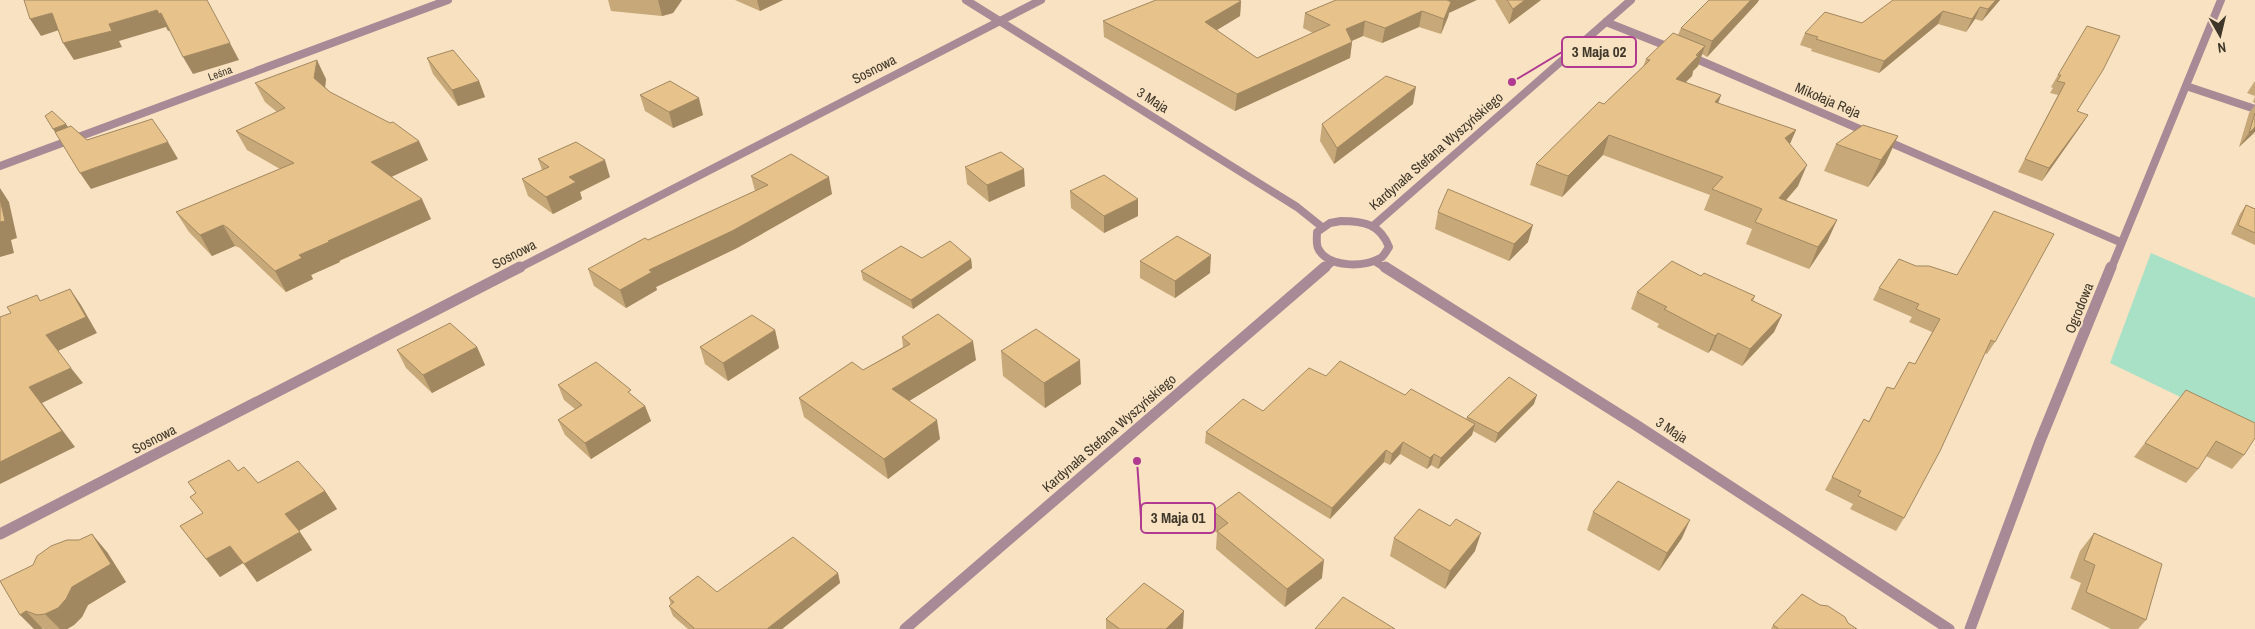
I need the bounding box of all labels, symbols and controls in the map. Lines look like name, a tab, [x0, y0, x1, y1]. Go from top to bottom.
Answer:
north arrow	[2195, 10, 2245, 60]
callout: 3 Maja 02	[1562, 37, 1636, 67]
text: N	[2216, 38, 2227, 57]
text: 3 Maja 02	[1572, 41, 1627, 62]
street label: Sosnowa	[849, 50, 900, 88]
street label: Leśna	[206, 62, 234, 84]
street label: Mikołaja Reja	[1792, 78, 1864, 122]
street label: 3 Maja	[1134, 83, 1173, 117]
street label: Kardynała Stefana Wyszyńskiego	[1365, 88, 1507, 214]
street label: Sosnowa	[489, 235, 540, 273]
street label: Ogrodowa	[2061, 280, 2097, 336]
street label: Kardynała Stefana Wyszyńskiego	[1038, 370, 1180, 496]
street label: 3 Maja	[1653, 413, 1692, 447]
street label: Sosnowa	[129, 420, 180, 458]
callout: 3 Maja 01	[1141, 503, 1215, 533]
text: 3 Maja 01	[1151, 507, 1206, 528]

